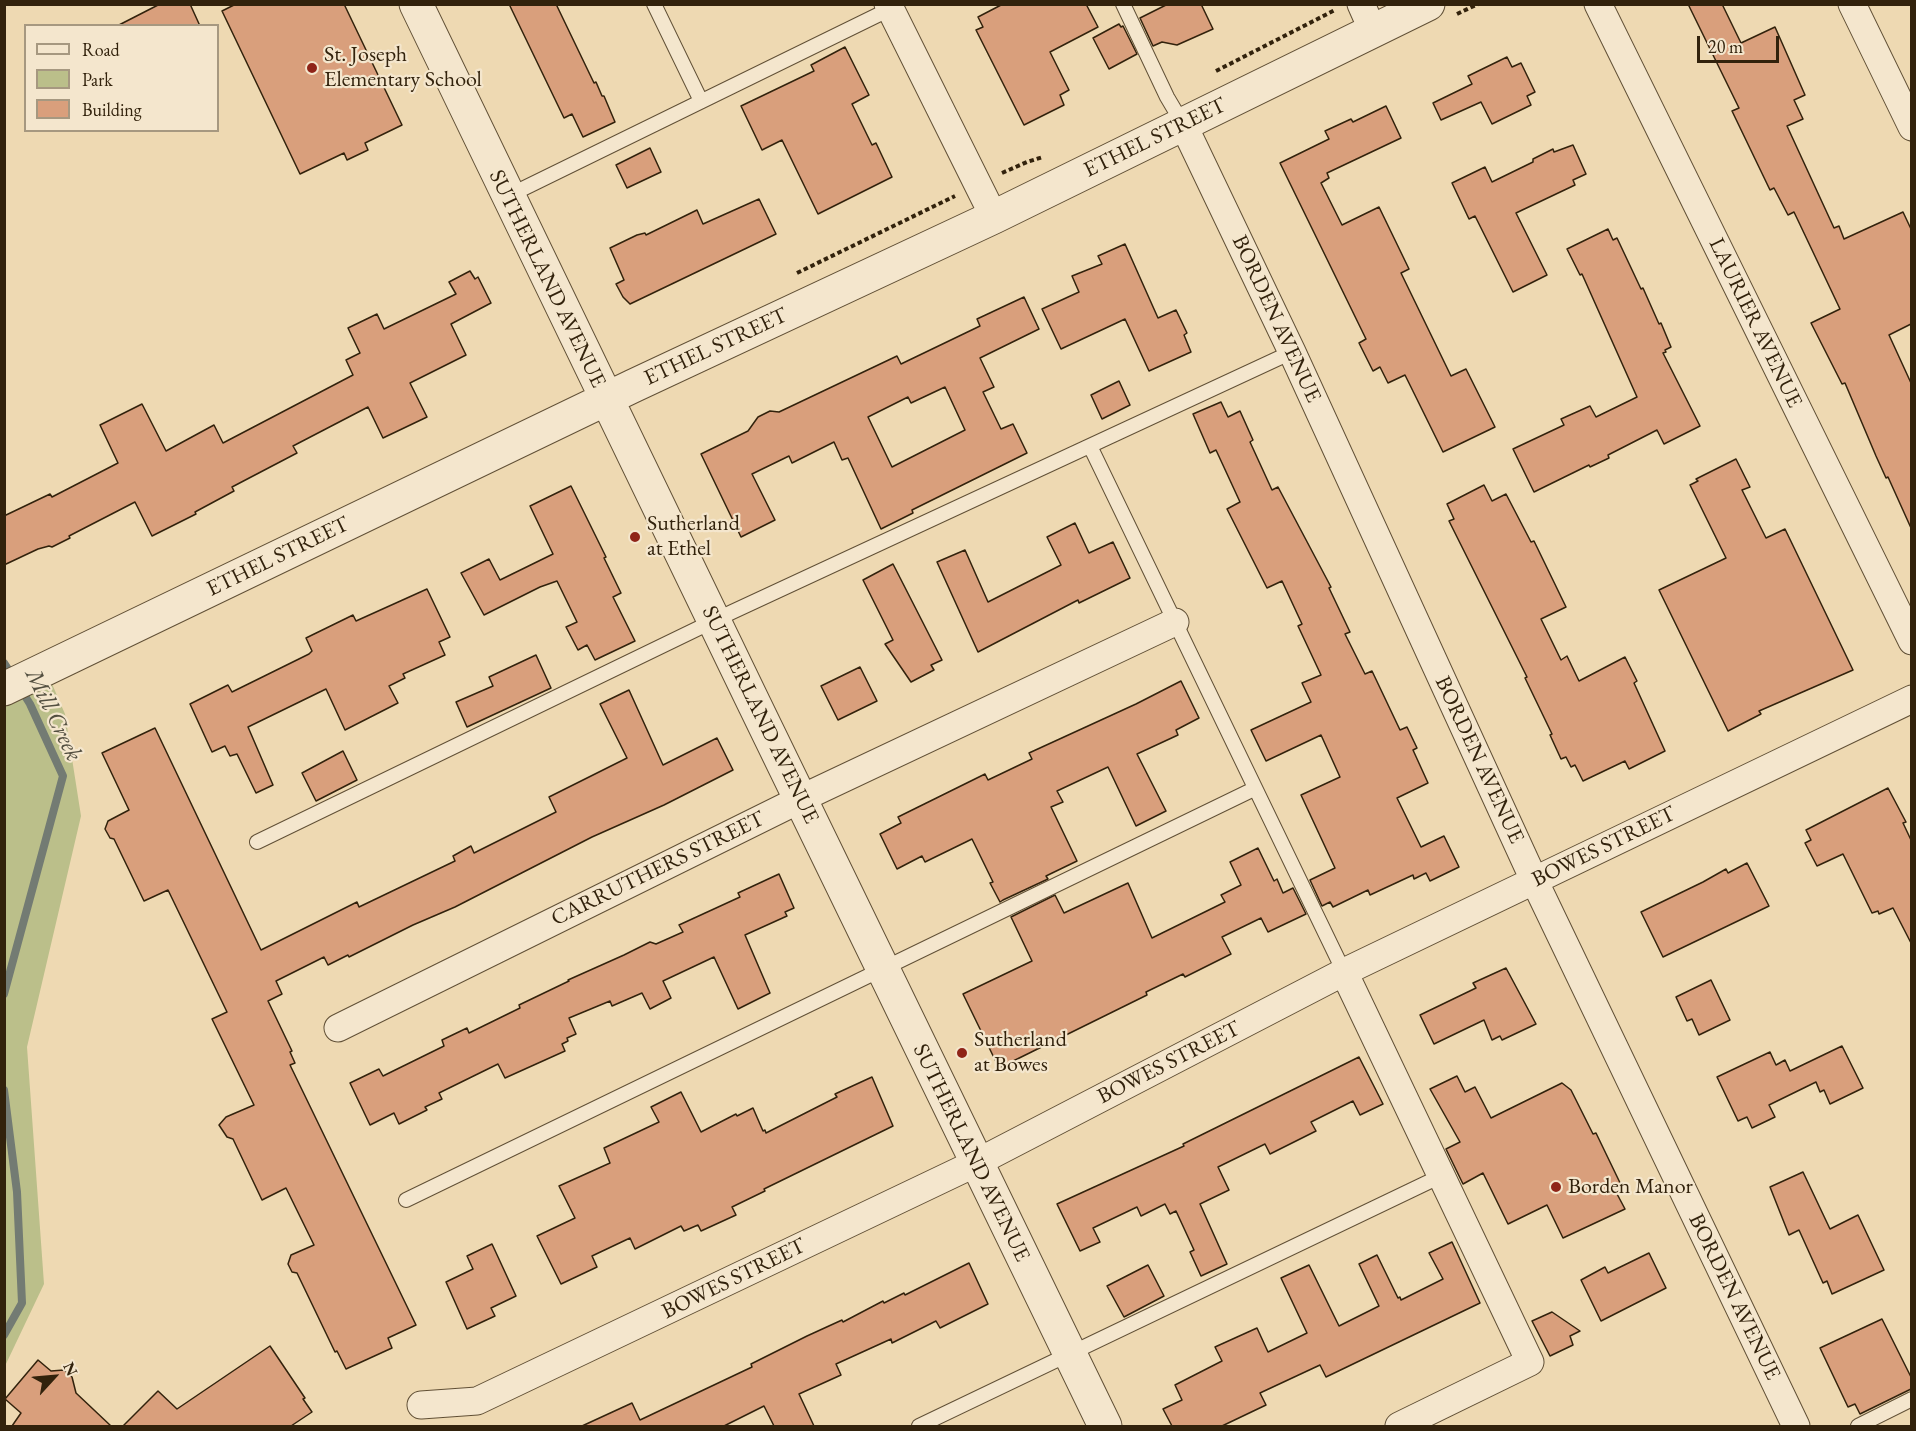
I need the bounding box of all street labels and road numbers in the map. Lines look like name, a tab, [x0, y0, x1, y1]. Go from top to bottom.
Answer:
street label: ETHEL STREET	[1080, 92, 1230, 184]
street label: SUTHERLAND AVENUE	[483, 166, 611, 392]
street label: BORDEN AVENUE	[1226, 231, 1326, 407]
street label: LAURIER AVENUE	[1703, 234, 1807, 412]
street label: ETHEL STREET	[640, 302, 792, 392]
street label: ETHEL STREET	[203, 511, 353, 603]
street label: SUTHERLAND AVENUE	[696, 602, 824, 828]
street label: BORDEN AVENUE	[1429, 672, 1529, 848]
street label: BOWES STREET	[1528, 801, 1680, 893]
street label: CARRUTHERS STREET	[547, 806, 769, 932]
street label: BOWES STREET	[1093, 1016, 1245, 1110]
street label: SUTHERLAND AVENUE	[907, 1040, 1035, 1266]
street label: BORDEN AVENUE	[1682, 1210, 1786, 1384]
street label: BOWES STREET	[658, 1233, 810, 1325]

